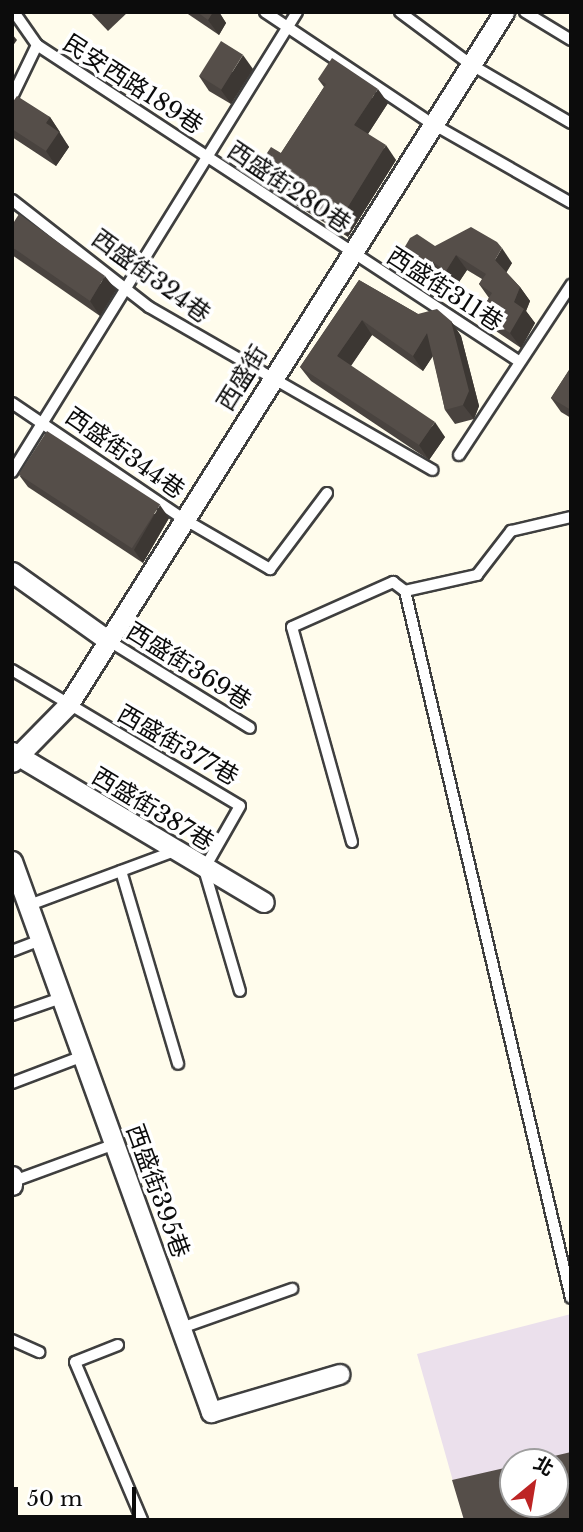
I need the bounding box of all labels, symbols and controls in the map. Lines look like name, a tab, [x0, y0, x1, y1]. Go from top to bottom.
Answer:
street label: 民安西路189巷	[58, 28, 208, 140]
street label: 西盛街280巷	[222, 135, 356, 239]
street label: 西盛街324巷	[86, 223, 216, 329]
street label: 西盛街311巷	[382, 241, 508, 337]
street label: 西盛街	[211, 340, 273, 416]
street label: 西盛街344巷	[60, 401, 190, 505]
street label: 西盛街369巷	[121, 616, 257, 716]
street label: 西盛街377巷	[112, 699, 244, 791]
street label: 西盛街387巷	[87, 761, 219, 857]
street label: 西盛街395巷	[121, 1120, 195, 1262]
north arrow	[499, 1448, 569, 1518]
text: 北	[530, 1451, 558, 1481]
scale bar	[18, 1472, 140, 1516]
text: 50 m	[27, 1486, 82, 1512]

